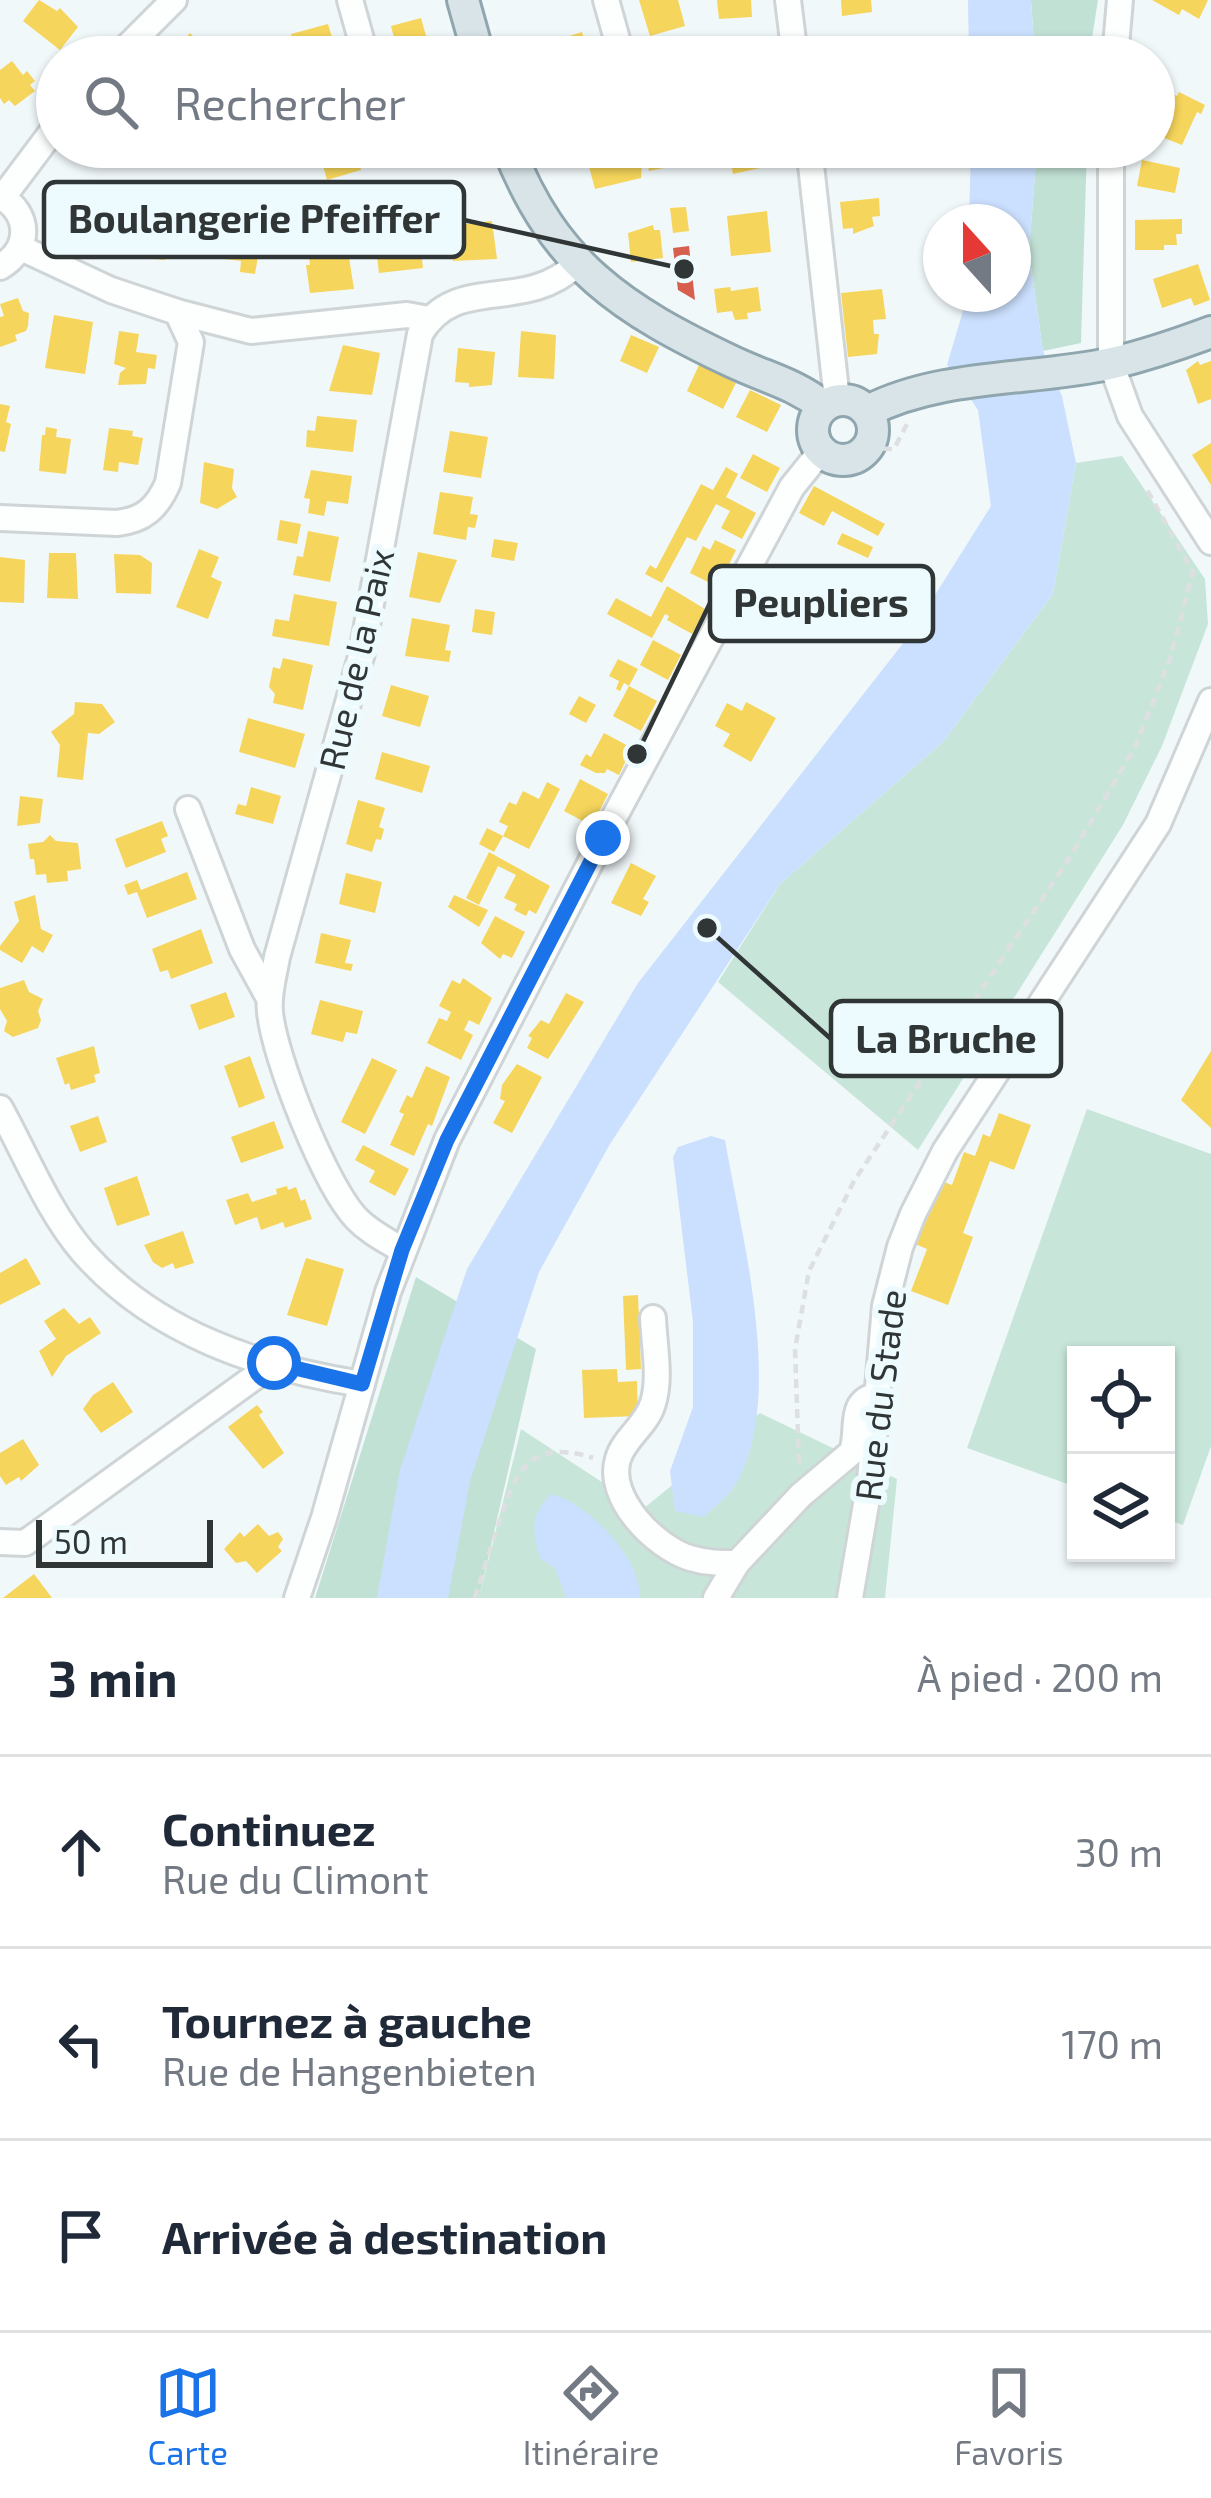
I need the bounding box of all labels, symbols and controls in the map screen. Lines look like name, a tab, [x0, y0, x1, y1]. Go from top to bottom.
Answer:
search box	[36, 36, 1175, 168]
icon: search	[78, 69, 144, 135]
text: Rechercher	[174, 75, 406, 129]
callout: Boulangerie Pfeiffer	[44, 182, 464, 257]
text: Boulangerie Pfeiffer	[68, 194, 440, 241]
north arrow	[923, 204, 1031, 312]
street label: Rue de la Paix	[309, 544, 401, 774]
callout: Peupliers	[710, 566, 933, 641]
text: Peupliers	[733, 578, 909, 625]
route end	[576, 811, 630, 865]
callout: La Bruche	[831, 1001, 1061, 1076]
text: La Bruche	[855, 1014, 1037, 1061]
street label: Rue du Stade	[845, 1287, 913, 1503]
route start	[247, 1336, 301, 1390]
map controls	[1067, 1346, 1175, 1562]
button: locate	[1067, 1346, 1175, 1454]
button: layers	[1067, 1454, 1175, 1562]
scale bar	[36, 1514, 213, 1567]
text: 50 m	[54, 1521, 128, 1561]
text: 3 min	[48, 1646, 178, 1707]
text: À pied · 200 m	[917, 1653, 1163, 1700]
text: Continuez	[162, 1801, 376, 1855]
icon: ahead	[48, 1819, 114, 1885]
text: 30 m	[1075, 1828, 1163, 1875]
text: Rue du Climont	[162, 1855, 429, 1902]
text: Tournez à gauche	[162, 1993, 532, 2047]
icon: left	[48, 2011, 114, 2077]
text: 170 m	[1061, 2020, 1163, 2067]
text: Rue de Hangenbieten	[162, 2047, 537, 2094]
icon: arrive	[48, 2203, 114, 2269]
text: Arrivée à destination	[162, 2209, 607, 2263]
tab: Carte	[147, 2360, 228, 2472]
tab: Itinéraire	[523, 2360, 659, 2472]
tab: Favoris	[954, 2360, 1064, 2472]

